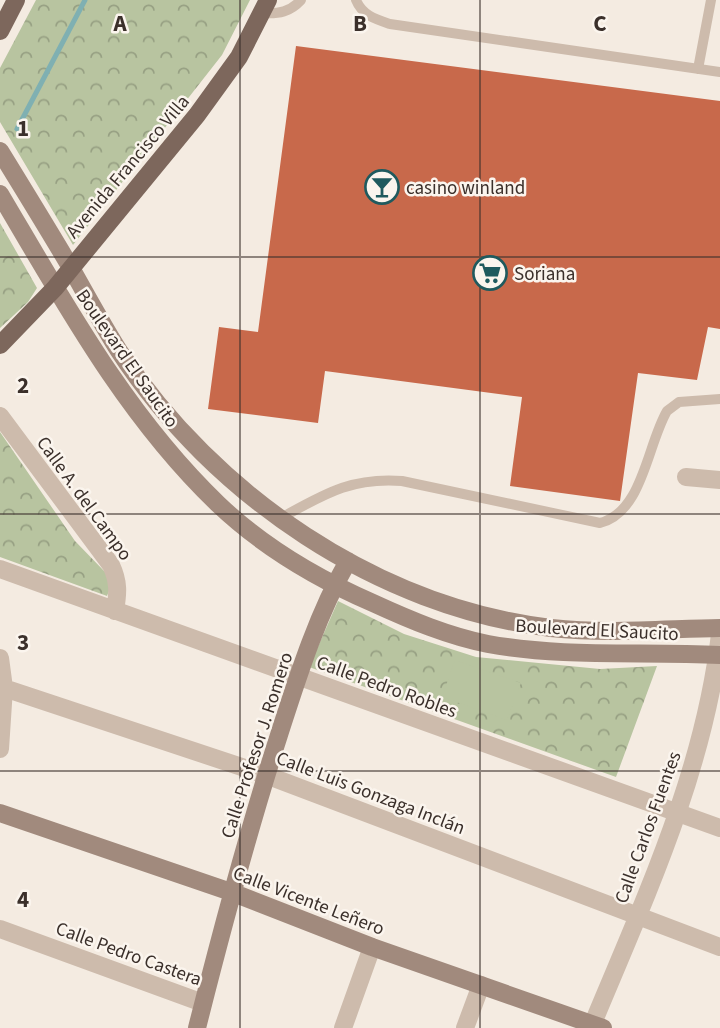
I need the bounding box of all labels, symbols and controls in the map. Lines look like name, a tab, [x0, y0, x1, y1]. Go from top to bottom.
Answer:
text: A	[112, 7, 127, 40]
text: B	[353, 7, 367, 40]
text: C	[593, 7, 607, 40]
street label: Avenida Francisco Villa	[60, 89, 196, 245]
text: 1	[17, 112, 29, 145]
bar icon: casino winland	[363, 168, 401, 206]
place label: casino winland	[406, 175, 525, 202]
supermarket icon: Soriana	[471, 254, 509, 292]
place label: Soriana	[514, 261, 575, 288]
street label: Boulevard El Saucito	[69, 284, 185, 434]
text: 2	[17, 369, 29, 402]
street label: Calle A. del Campo	[29, 431, 138, 567]
street label: Boulevard El Saucito	[515, 613, 679, 648]
text: 3	[17, 626, 29, 659]
street label: Calle Profesor J. Romero	[215, 649, 300, 842]
street label: Calle Pedro Robles	[312, 649, 461, 725]
street label: Calle Luis Gonzaga Inclán	[272, 745, 469, 842]
street label: Calle Carlos Fuentes	[608, 748, 688, 907]
street label: Calle Vicente Leñero	[229, 860, 388, 943]
text: 4	[17, 883, 29, 916]
street label: Calle Pedro Castera	[52, 915, 205, 993]

